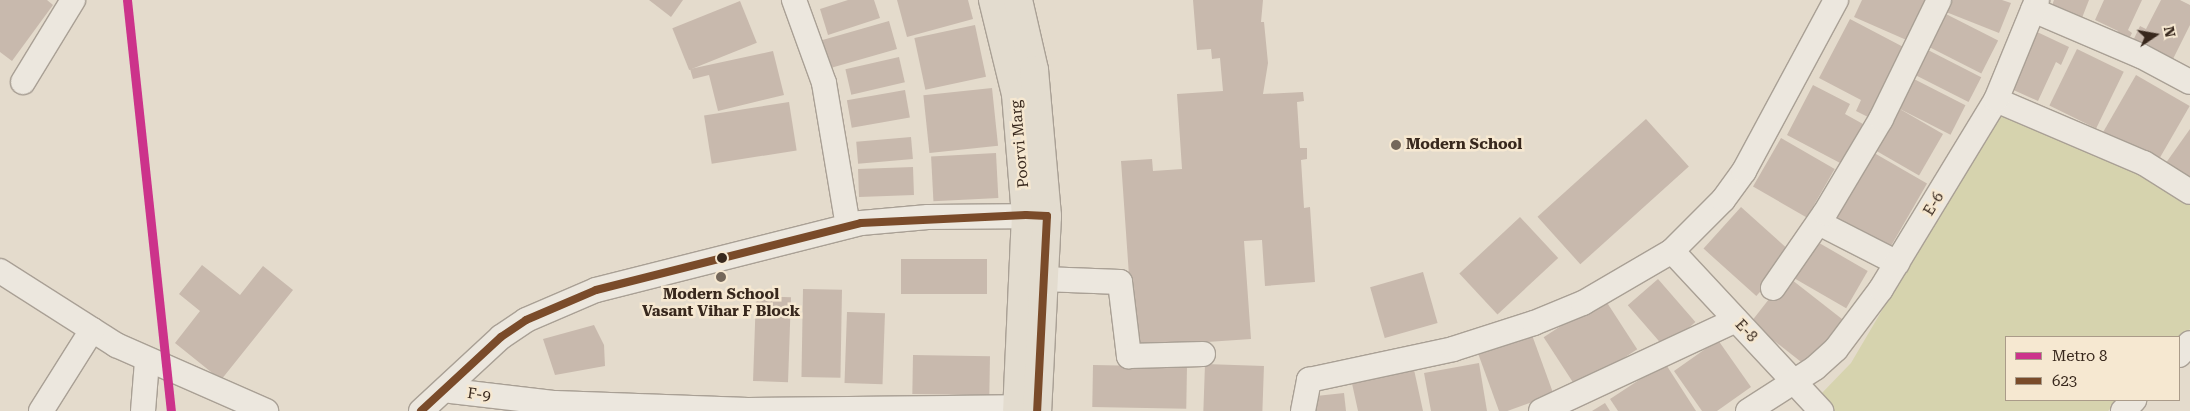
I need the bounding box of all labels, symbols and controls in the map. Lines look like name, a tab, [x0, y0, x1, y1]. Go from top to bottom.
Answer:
north arrow	[2130, 10, 2180, 60]
text: N	[2161, 25, 2179, 39]
street label: Poorvi Marg	[1007, 99, 1033, 189]
place label: Modern School	[1406, 136, 1522, 154]
marker: Modern School	[1390, 139, 1402, 151]
street label: E-6	[1920, 189, 1948, 219]
unlabelled marker	[717, 253, 727, 263]
marker: Modern School Vasant Vihar F Block	[715, 271, 727, 283]
place label: Modern School Vasant Vihar F Block	[642, 285, 800, 320]
street label: E-8	[1731, 316, 1761, 346]
legend	[2005, 336, 2180, 401]
text: Metro 8	[2052, 347, 2107, 365]
text: 623	[2052, 372, 2077, 390]
street label: F-9	[466, 384, 492, 406]

